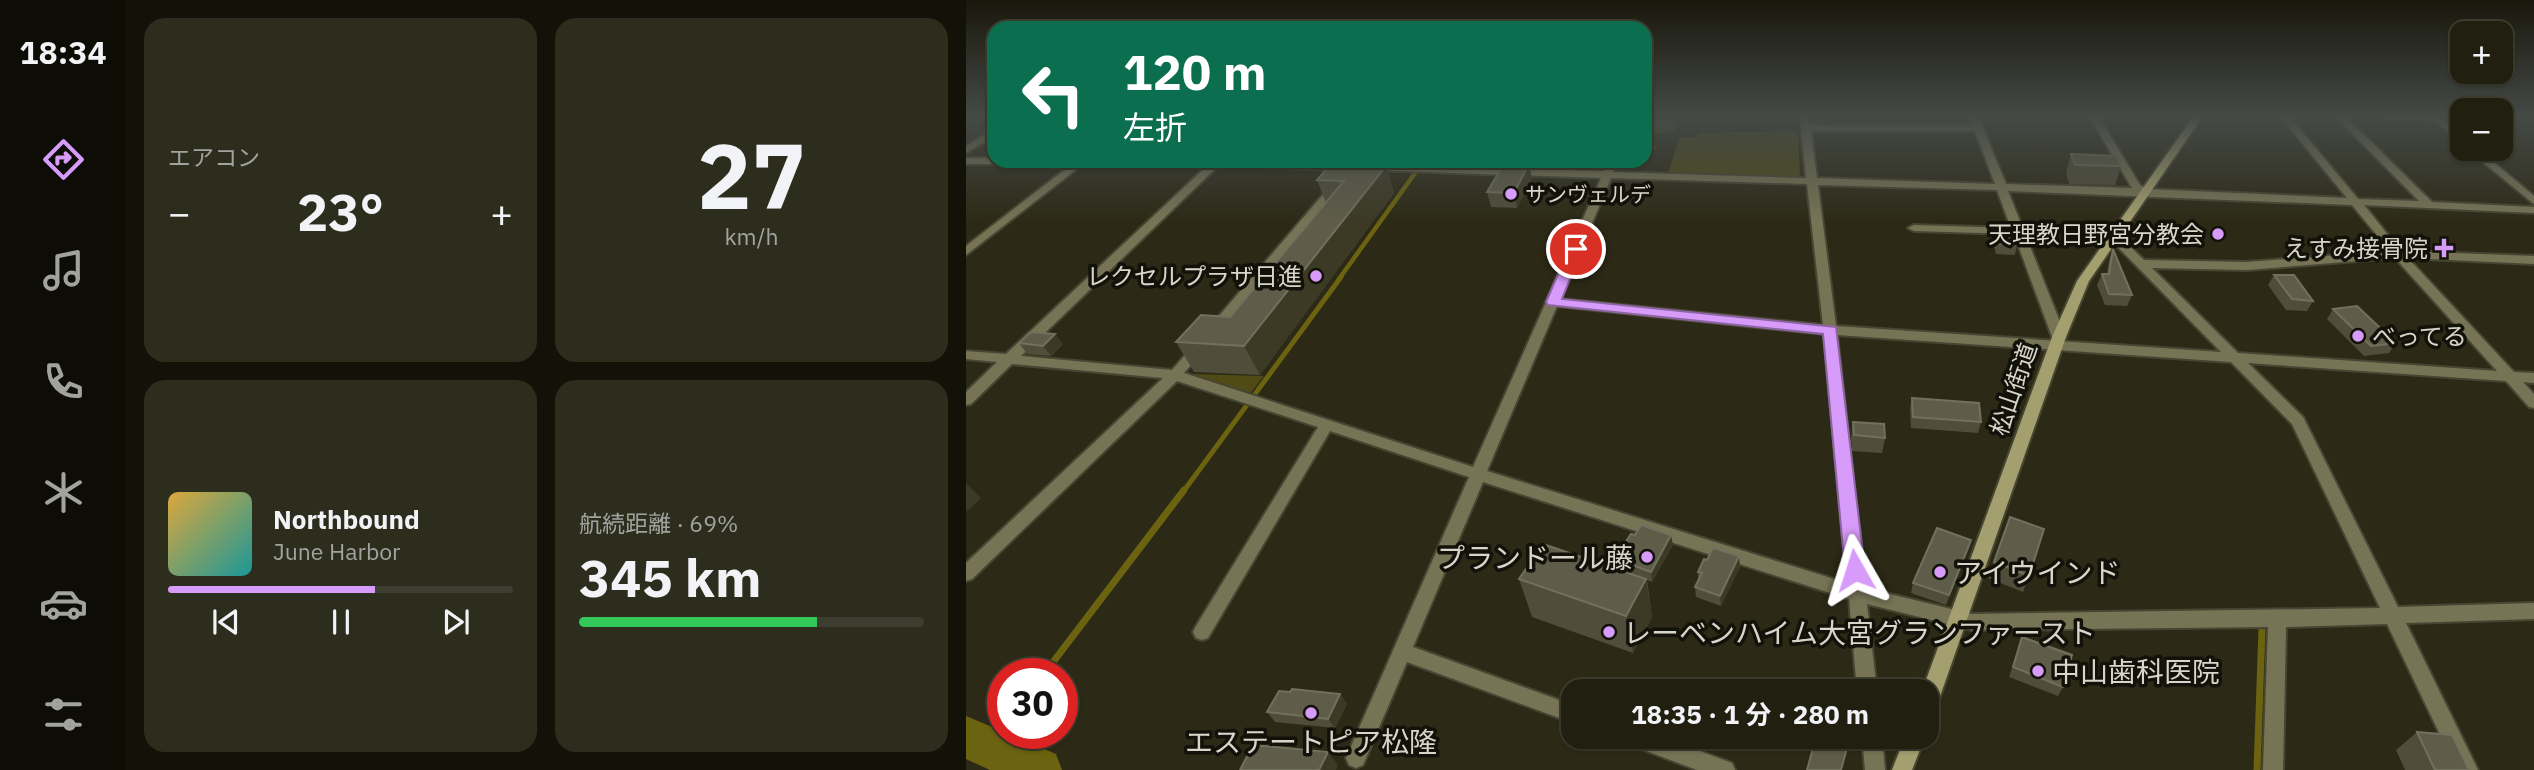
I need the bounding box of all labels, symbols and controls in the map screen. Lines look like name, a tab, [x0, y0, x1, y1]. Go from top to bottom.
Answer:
map controls	[2450, 21, 2513, 161]
button: +	[2450, 21, 2513, 84]
text: 18:34	[19, 31, 107, 73]
text: 120 m	[1123, 40, 1267, 103]
icon: left	[1008, 49, 1099, 140]
button: −	[2450, 98, 2513, 161]
text: 左折	[1123, 106, 1187, 148]
text: 27	[697, 116, 806, 234]
icon: directions	[39, 135, 88, 184]
text: エアコン	[168, 142, 260, 172]
text: 23°	[297, 178, 384, 245]
place label: サンヴェルデ	[1525, 180, 1651, 208]
marker: サンヴェルデ	[1503, 186, 1519, 202]
text: −	[168, 188, 191, 237]
text: +	[490, 188, 513, 237]
place label: 天理教日野宮分教会	[1988, 218, 2204, 250]
pin	[1546, 219, 1606, 279]
text: km/h	[724, 221, 779, 251]
marker: 天理教日野宮分教会	[2210, 226, 2226, 242]
icon: arrive	[1557, 230, 1595, 268]
place label: えすみ接骨院	[2284, 232, 2428, 264]
marker: えすみ接骨院	[2434, 238, 2454, 258]
icon: music	[39, 246, 88, 295]
place label: レクセルプラザ日進	[1086, 260, 1302, 292]
marker: レクセルプラザ日進	[1308, 268, 1324, 284]
place label: べってる	[2372, 320, 2467, 352]
marker: べってる	[2350, 328, 2366, 344]
street label: 松山街道	[1982, 338, 2044, 440]
icon: phone	[39, 357, 88, 406]
icon: climate	[39, 468, 88, 517]
text: Northbound	[273, 502, 420, 536]
text: 航続距離 · 69%	[579, 508, 738, 538]
position arrow	[1818, 533, 1892, 607]
text: June Harbor	[273, 536, 401, 566]
place label: プランドール藤	[1437, 539, 1633, 576]
text: 345 km	[579, 544, 761, 611]
marker: プランドール藤	[1639, 549, 1655, 565]
place label: アイウインド	[1954, 554, 2121, 591]
marker: アイウインド	[1932, 564, 1948, 580]
icon: car	[39, 579, 88, 628]
icon: previous	[207, 603, 245, 641]
icon: pause	[322, 603, 360, 641]
icon: next	[437, 603, 475, 641]
place label: レーベンハイム大宮グランファースト	[1623, 614, 2096, 651]
marker: レーベンハイム大宮グランファースト	[1601, 624, 1617, 640]
place label: 中山歯科医院	[2052, 653, 2220, 690]
speed limit sign: 30	[987, 658, 1078, 749]
marker: 中山歯科医院	[2030, 663, 2046, 679]
icon: filters	[39, 690, 88, 739]
text: 18:35 · 1 分 · 280 m	[1631, 697, 1869, 731]
marker: エステートピア松隆	[1303, 705, 1319, 721]
place label: エステートピア松隆	[1185, 723, 1437, 760]

